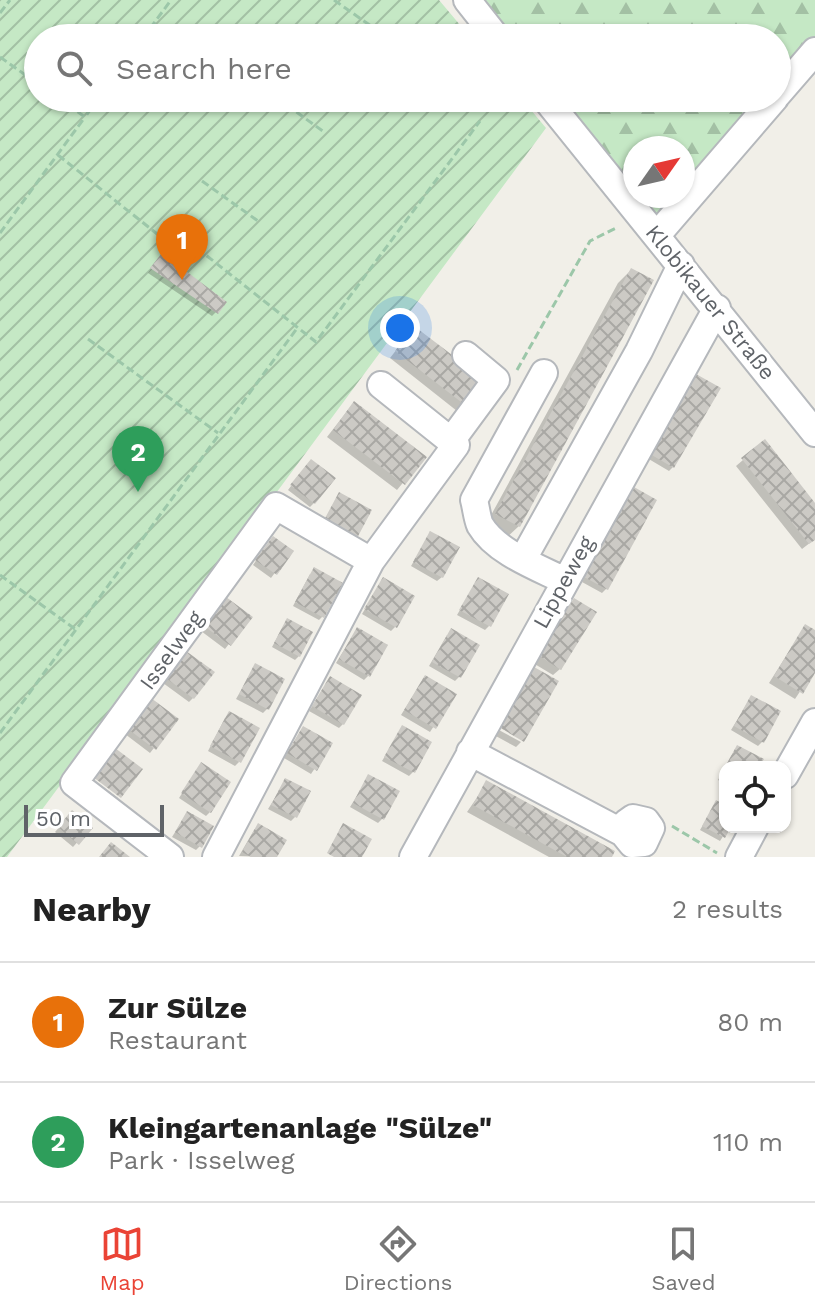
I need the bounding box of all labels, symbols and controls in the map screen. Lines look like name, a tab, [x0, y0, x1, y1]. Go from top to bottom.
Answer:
search box	[24, 24, 791, 112]
icon: search	[52, 46, 96, 90]
text: Search here	[116, 51, 292, 86]
north arrow	[623, 136, 695, 208]
pin: 1	[156, 214, 208, 280]
street label: Klobikauer Straße	[641, 220, 781, 385]
your location	[380, 308, 420, 348]
pin: 2	[112, 426, 164, 492]
street label: Lippeweg	[528, 532, 599, 633]
street label: Isselweg	[135, 606, 208, 694]
map controls	[719, 761, 791, 833]
button: locate	[719, 761, 791, 833]
scale bar	[24, 801, 164, 837]
text: 50 m	[36, 806, 91, 831]
text: Nearby	[32, 889, 151, 929]
text: 2 results	[672, 894, 783, 924]
text: Zur Sülze	[108, 990, 247, 1025]
text: 1	[52, 1007, 64, 1037]
text: 80 m	[717, 1007, 783, 1037]
text: Restaurant	[108, 1025, 247, 1055]
text: Kleingartenanlage "Sülze"	[108, 1110, 492, 1145]
text: 2	[50, 1127, 66, 1157]
text: 110 m	[713, 1127, 783, 1157]
text: Park · Isselweg	[108, 1145, 295, 1175]
tab: Map	[100, 1222, 144, 1295]
tab: Directions	[344, 1222, 452, 1295]
tab: Saved	[652, 1222, 715, 1295]

